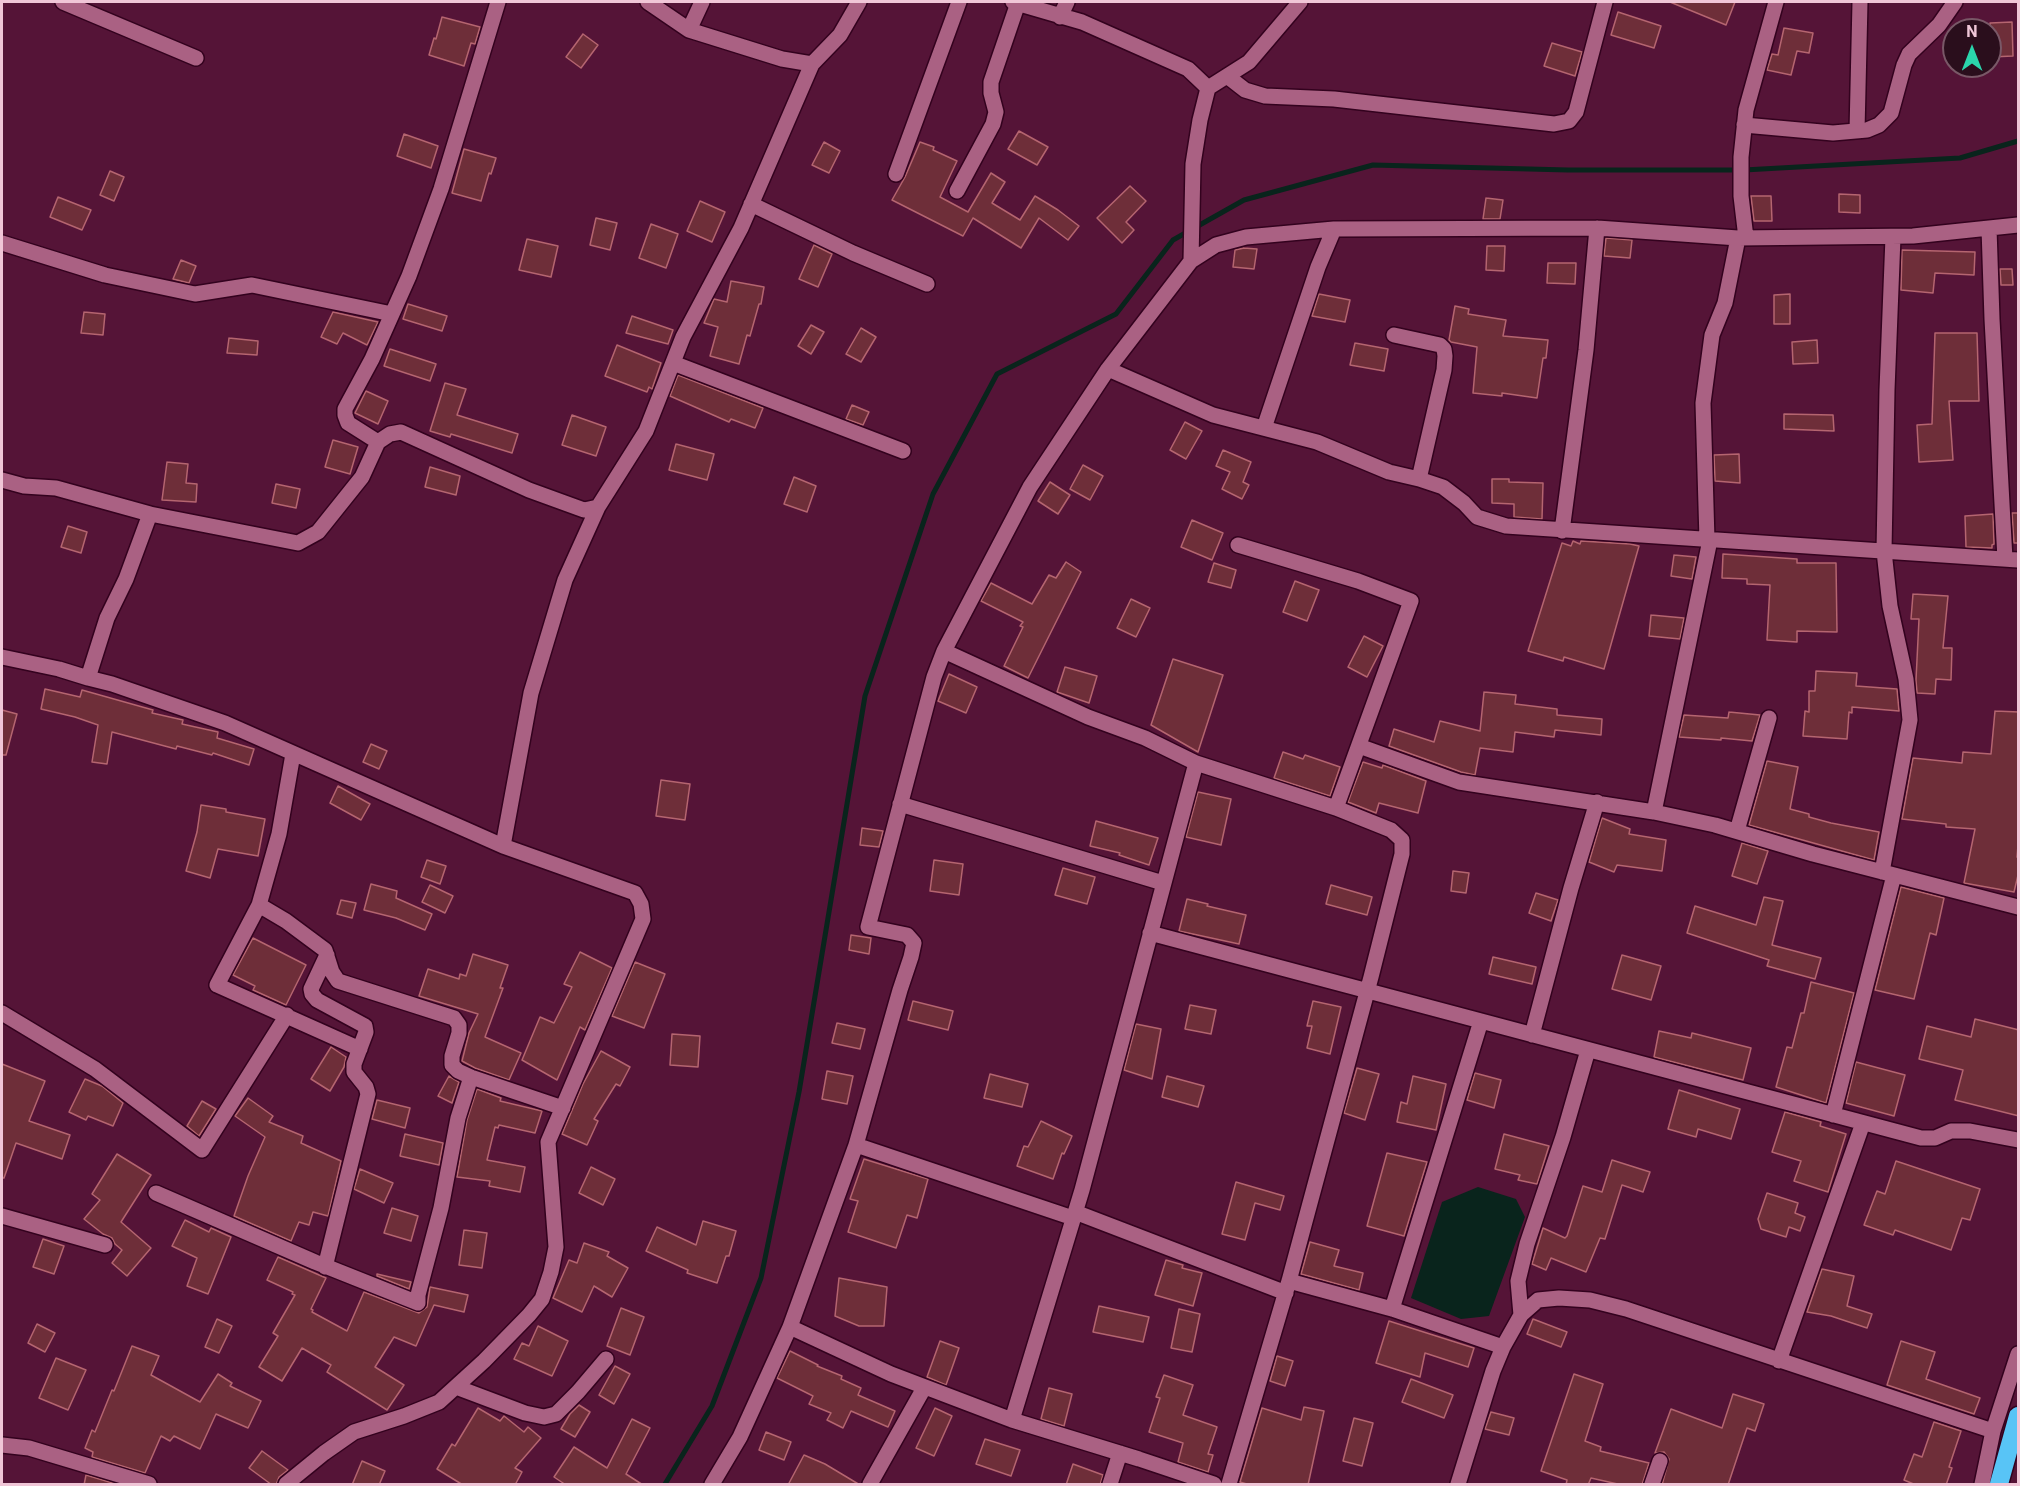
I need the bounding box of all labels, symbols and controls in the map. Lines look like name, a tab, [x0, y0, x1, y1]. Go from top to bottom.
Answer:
north arrow	[1942, 18, 2002, 78]
text: N	[1966, 22, 1978, 41]

